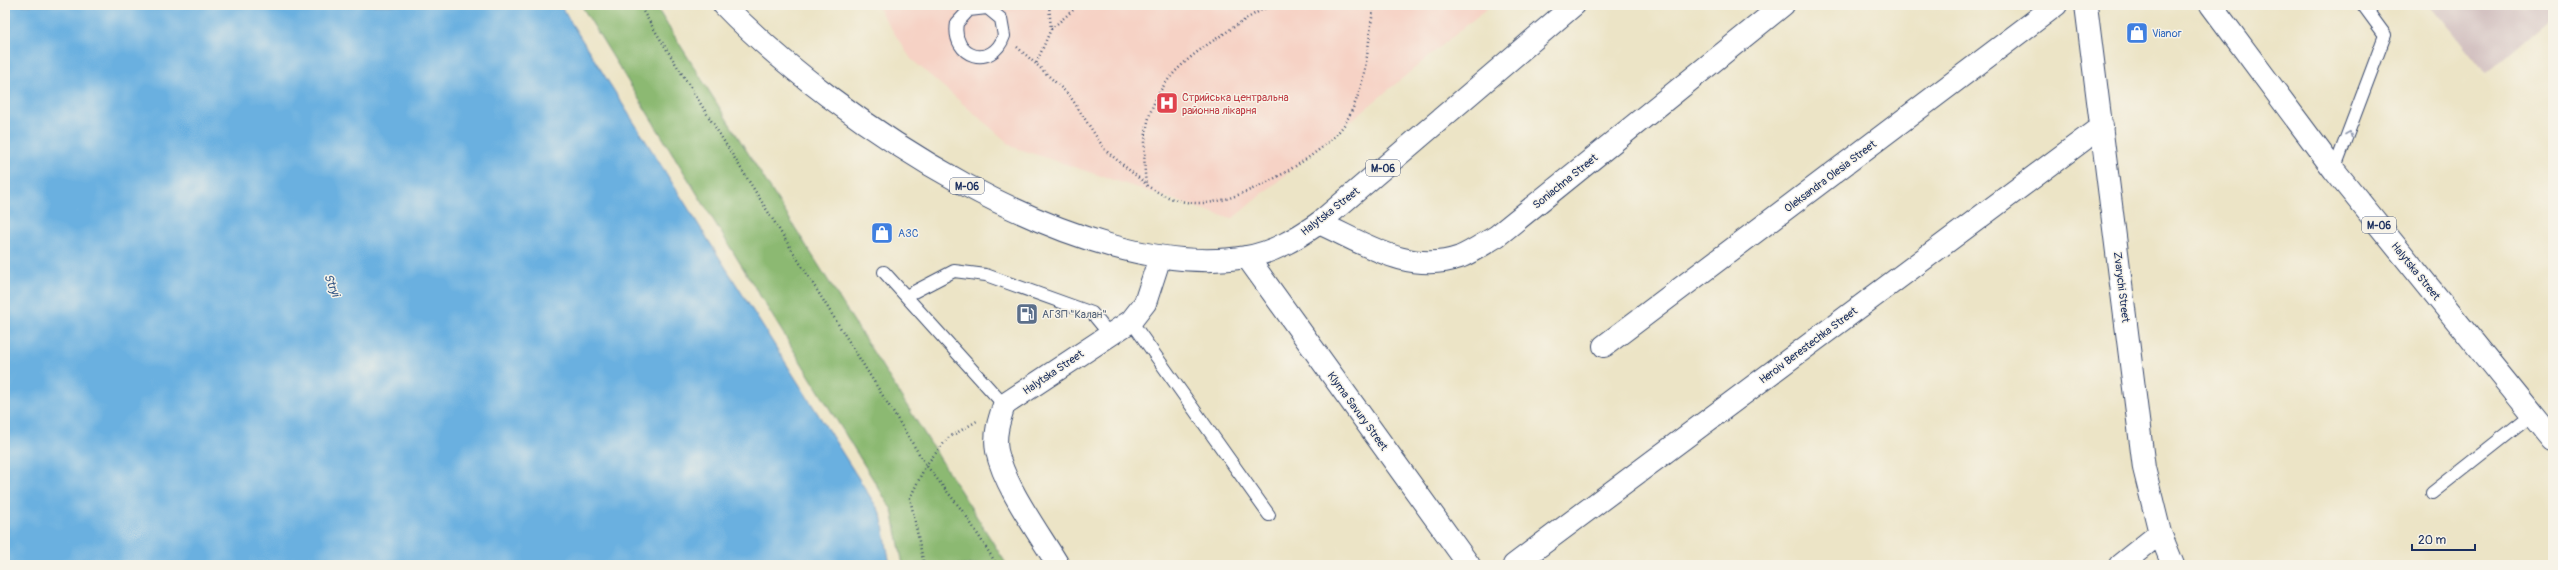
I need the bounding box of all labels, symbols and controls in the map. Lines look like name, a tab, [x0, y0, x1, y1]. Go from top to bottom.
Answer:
shop icon: Vianor	[2124, 20, 2150, 46]
place label: Vianor	[2152, 27, 2182, 40]
hospital icon: Стрийська центральна районна лікарня	[1154, 90, 1180, 116]
place label: Стрийська центральна районна лікарня	[1182, 91, 1289, 117]
one-way arrow	[2345, 131, 2353, 138]
street label: Oleksandra Olesia Street	[1782, 137, 1879, 215]
street label: Soniachna Street	[1530, 151, 1601, 212]
road number: М-06	[1366, 160, 1400, 176]
road number: М-06	[950, 178, 984, 194]
street label: Halytska Street	[1298, 184, 1363, 238]
road number: М-06	[2362, 217, 2396, 233]
shop icon: АЗС	[869, 220, 895, 246]
place label: АЗС	[898, 227, 919, 240]
street label: Halytska Street	[2388, 240, 2443, 303]
street label: Zvarychi Street	[2111, 251, 2132, 324]
water label: Stryi	[320, 272, 344, 301]
fuel station icon: АГЗП "Калан"	[1014, 301, 1040, 327]
street label: Heroiv Berestechka Street	[1757, 304, 1860, 387]
place label: АГЗП "Калан"	[1042, 308, 1107, 321]
street label: Halytska Street	[1020, 347, 1087, 398]
street label: Klyma Savury Street	[1325, 369, 1391, 454]
scale bar	[2412, 526, 2475, 552]
text: 20 m	[2418, 533, 2447, 548]

